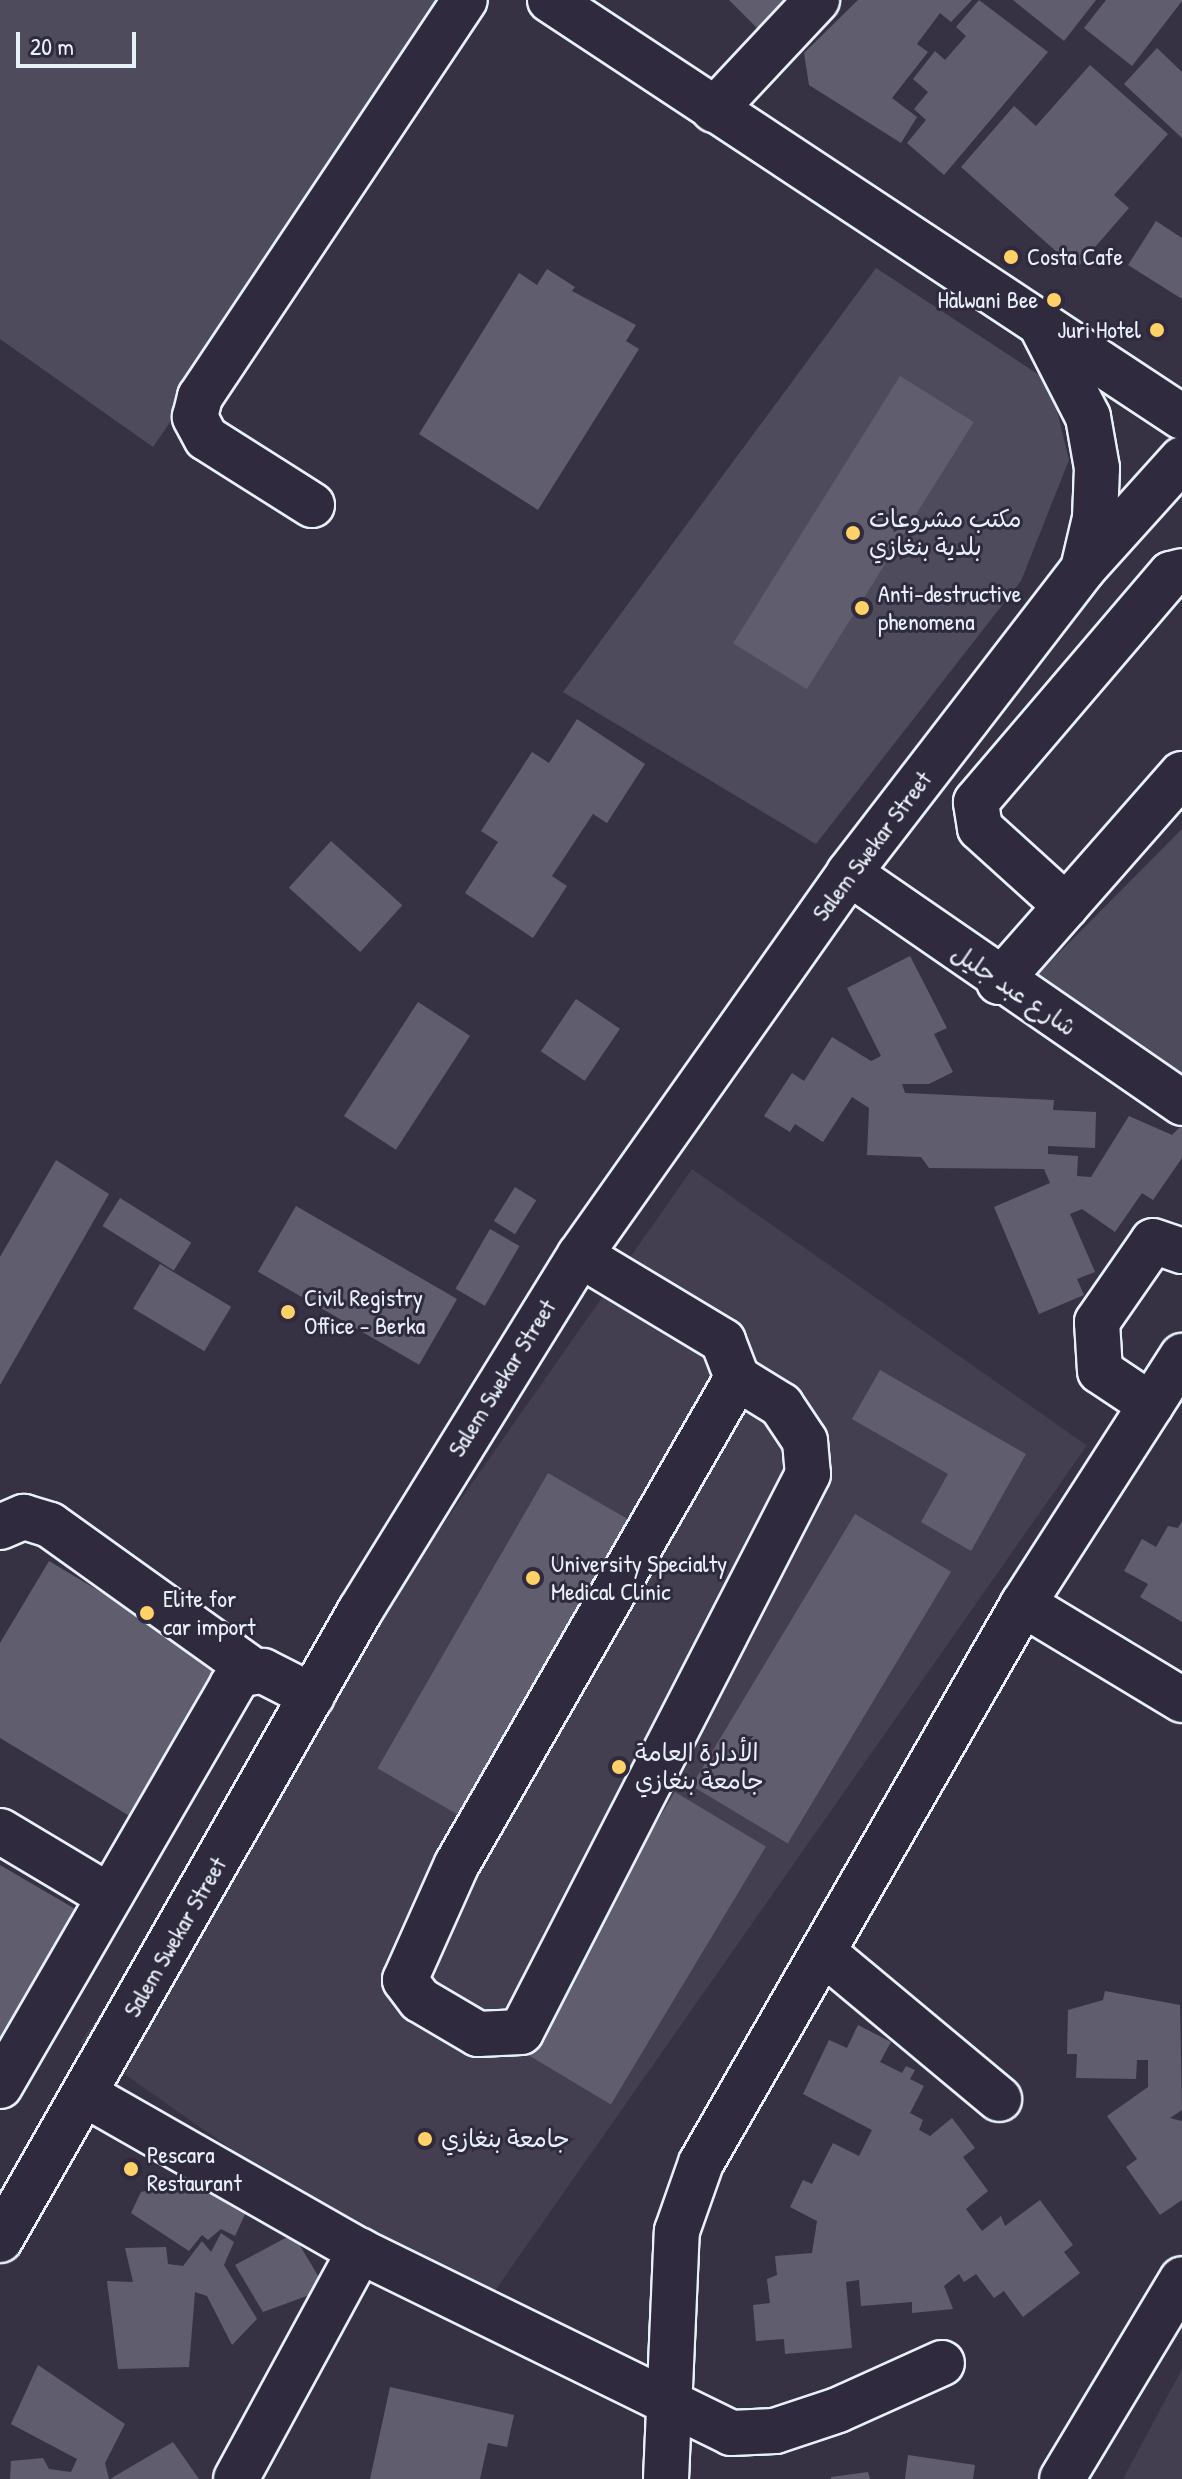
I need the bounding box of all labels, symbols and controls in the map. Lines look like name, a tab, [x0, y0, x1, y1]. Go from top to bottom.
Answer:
scale bar	[20, 16, 140, 66]
text: 20 m	[30, 30, 74, 62]
place label: Costa Cafe	[1027, 243, 1123, 271]
marker: Costa Cafe	[1002, 248, 1020, 266]
place label: Halwani Bee	[937, 286, 1038, 314]
marker: Halwani Bee	[1045, 291, 1063, 309]
place label: Juri Hotel	[1057, 316, 1141, 344]
marker: Juri Hotel	[1148, 321, 1166, 339]
place label: مكتب مشروعات بلدية بنغازي	[869, 505, 1021, 561]
marker: مكتب مشروعات بلدية بنغازي	[844, 524, 862, 542]
place label: Anti-destructive phenomena	[878, 580, 1021, 636]
marker: Anti-destructive phenomena	[853, 599, 871, 617]
street label: Salem Swekar Street	[806, 766, 938, 926]
street label: شارع عبد جليل	[946, 938, 1082, 1042]
place label: Civil Registry Office - Berka	[304, 1284, 425, 1340]
street label: Salem Swekar Street	[442, 1294, 562, 1462]
marker: Civil Registry Office - Berka	[279, 1303, 297, 1321]
place label: University Specialty Medical Clinic	[551, 1550, 727, 1606]
marker: University Specialty Medical Clinic	[522, 1567, 544, 1589]
place label: Elite for car import	[163, 1585, 256, 1641]
marker: Elite for car import	[138, 1604, 156, 1622]
place label: الأدارة العامة جامعة بنغازي	[635, 1739, 764, 1795]
marker: الأدارة العامة جامعة بنغازي	[610, 1758, 628, 1776]
street label: Salem Swekar Street	[118, 1852, 232, 2022]
place label: جامعة بنغازي	[441, 2125, 570, 2153]
marker: جامعة بنغازي	[416, 2130, 434, 2148]
place label: Pescara Restaurant	[147, 2141, 242, 2197]
marker: Pescara Restaurant	[122, 2160, 140, 2178]

